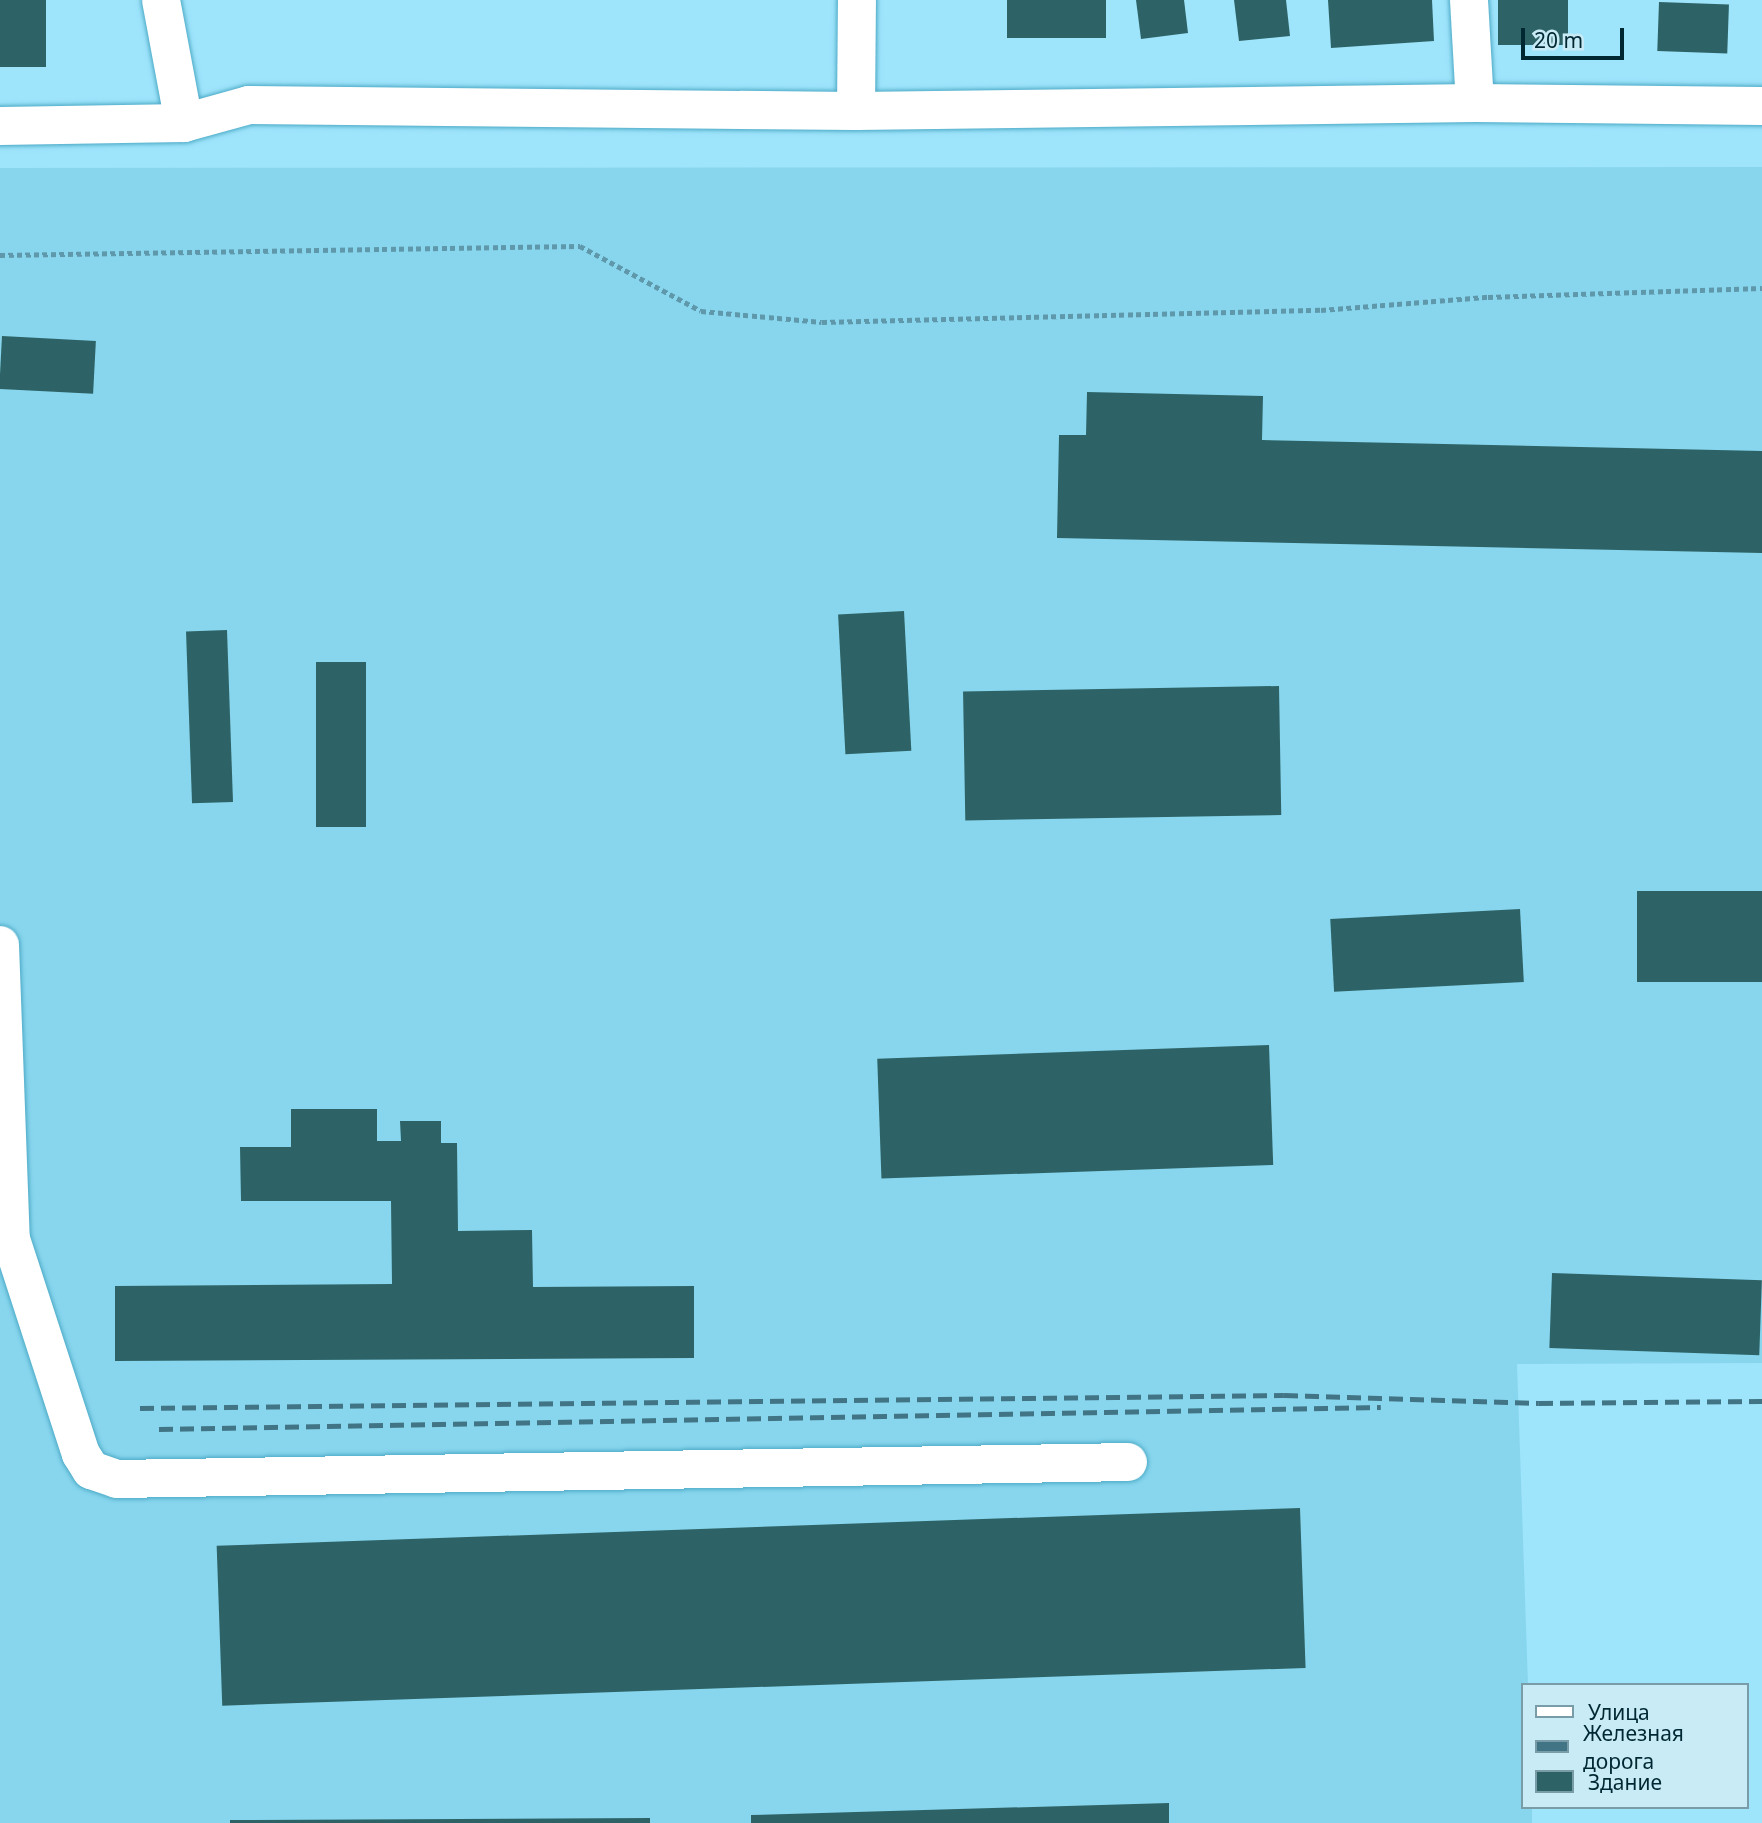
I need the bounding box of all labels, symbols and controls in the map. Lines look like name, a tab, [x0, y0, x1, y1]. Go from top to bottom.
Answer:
scale bar	[1524, 14, 1627, 58]
text: 20 m	[1534, 26, 1583, 54]
legend	[1520, 1683, 1748, 1809]
text: Улица	[1588, 1698, 1650, 1726]
text: Железная дорога	[1583, 1719, 1684, 1775]
text: Здание	[1588, 1768, 1662, 1796]

